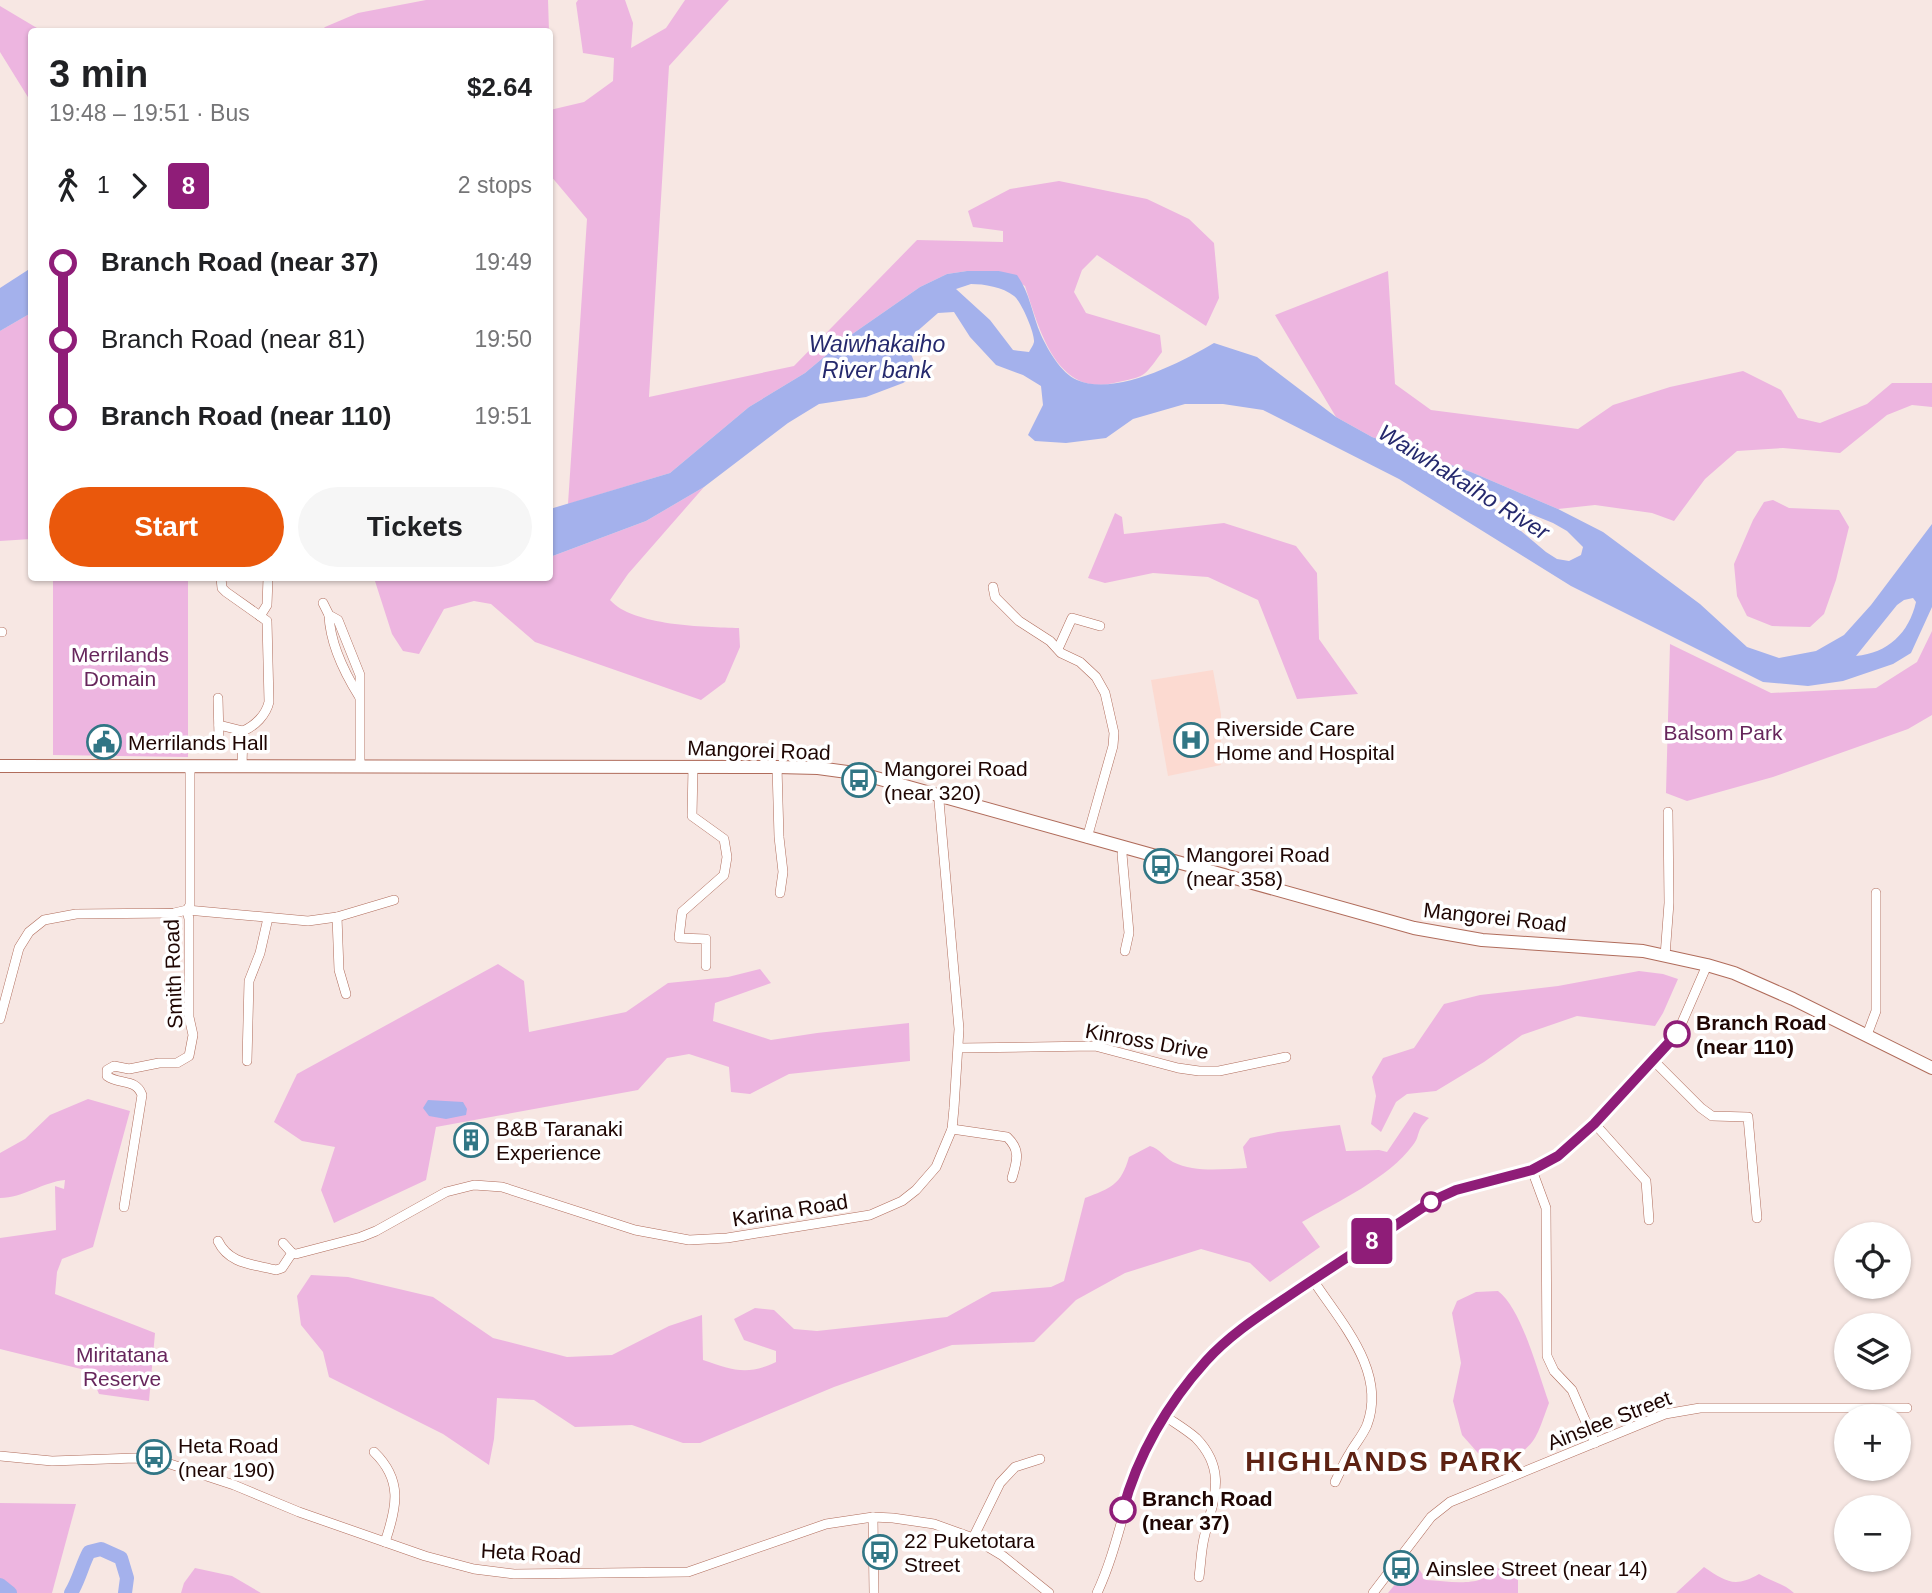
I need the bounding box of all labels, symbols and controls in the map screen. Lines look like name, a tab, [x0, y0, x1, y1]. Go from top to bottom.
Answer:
text: 3 min	[49, 53, 148, 95]
text: $2.64	[467, 72, 532, 102]
text: 19:48 – 19:51 · Bus	[49, 100, 250, 126]
icon: walk	[49, 167, 87, 205]
icon: forward	[120, 167, 158, 205]
text: 1	[97, 172, 110, 198]
text: 8	[182, 172, 195, 199]
text: 2 stops	[458, 172, 532, 198]
text: Branch Road (near 37)	[101, 247, 378, 277]
text: 19:49	[474, 249, 532, 275]
text: Branch Road (near 81)	[101, 324, 365, 354]
text: 19:50	[474, 326, 532, 352]
water label: Waiwhakaiho River bank	[809, 331, 945, 383]
text: Branch Road (near 110)	[101, 401, 391, 431]
text: 19:51	[474, 403, 532, 429]
water label: Waiwhakaiho River	[1374, 419, 1555, 546]
button: Start	[49, 487, 284, 567]
button: Tickets	[298, 487, 532, 567]
park label: Merrilands Domain	[71, 643, 169, 690]
place label: Riverside Care Home and Hospital	[1216, 717, 1395, 764]
hospital icon: Riverside Care Home and Hospital	[1172, 721, 1210, 759]
park label: Balsom Park	[1663, 721, 1783, 744]
public building icon: Merrilands Hall	[85, 723, 123, 761]
place label: Merrilands Hall	[128, 731, 268, 754]
street label: Mangorei Road	[687, 736, 831, 764]
place label: Mangorei Road (near 320)	[884, 757, 1028, 804]
bus stop icon: Mangorei Road (near 320)	[840, 761, 878, 799]
place label: Mangorei Road (near 358)	[1186, 843, 1330, 890]
bus stop icon: Mangorei Road (near 358)	[1142, 847, 1180, 885]
street label: Mangorei Road	[1422, 898, 1568, 936]
street label: Smith Road	[160, 919, 186, 1029]
place label: Branch Road (near 110)	[1696, 1011, 1827, 1058]
street label: Kinross Drive	[1084, 1019, 1210, 1063]
marker: Branch Road (near 110)	[1664, 1021, 1690, 1047]
place label: B&B Taranaki Experience	[496, 1117, 623, 1164]
building icon: B&B Taranaki Experience	[452, 1121, 490, 1159]
street label: Karina Road	[731, 1190, 849, 1230]
unlabelled marker	[1421, 1192, 1441, 1212]
line badge: 8	[1349, 1218, 1395, 1264]
map controls	[1834, 1222, 1911, 1572]
button: locate	[1834, 1222, 1911, 1299]
text: 8	[1365, 1227, 1379, 1254]
button: layers	[1834, 1313, 1911, 1390]
park label: Miritatana Reserve	[76, 1343, 168, 1390]
street label: Ainslee Street	[1544, 1386, 1674, 1454]
button: +	[1834, 1404, 1911, 1481]
place label: Heta Road (near 190)	[178, 1434, 278, 1481]
bus stop icon: Heta Road (near 190)	[135, 1438, 173, 1476]
district label: HIGHLANDS PARK	[1245, 1446, 1525, 1477]
place label: Branch Road (near 37)	[1142, 1487, 1273, 1534]
button: −	[1834, 1495, 1911, 1572]
marker: Branch Road (near 37)	[1110, 1497, 1136, 1523]
place label: 22 Puketotara Street	[904, 1529, 1035, 1576]
bus stop icon: 22 Puketotara Street	[861, 1533, 899, 1571]
street label: Heta Road	[480, 1539, 582, 1567]
bus stop icon: Ainslee Street (near 14)	[1382, 1549, 1420, 1587]
place label: Ainslee Street (near 14)	[1426, 1557, 1648, 1580]

